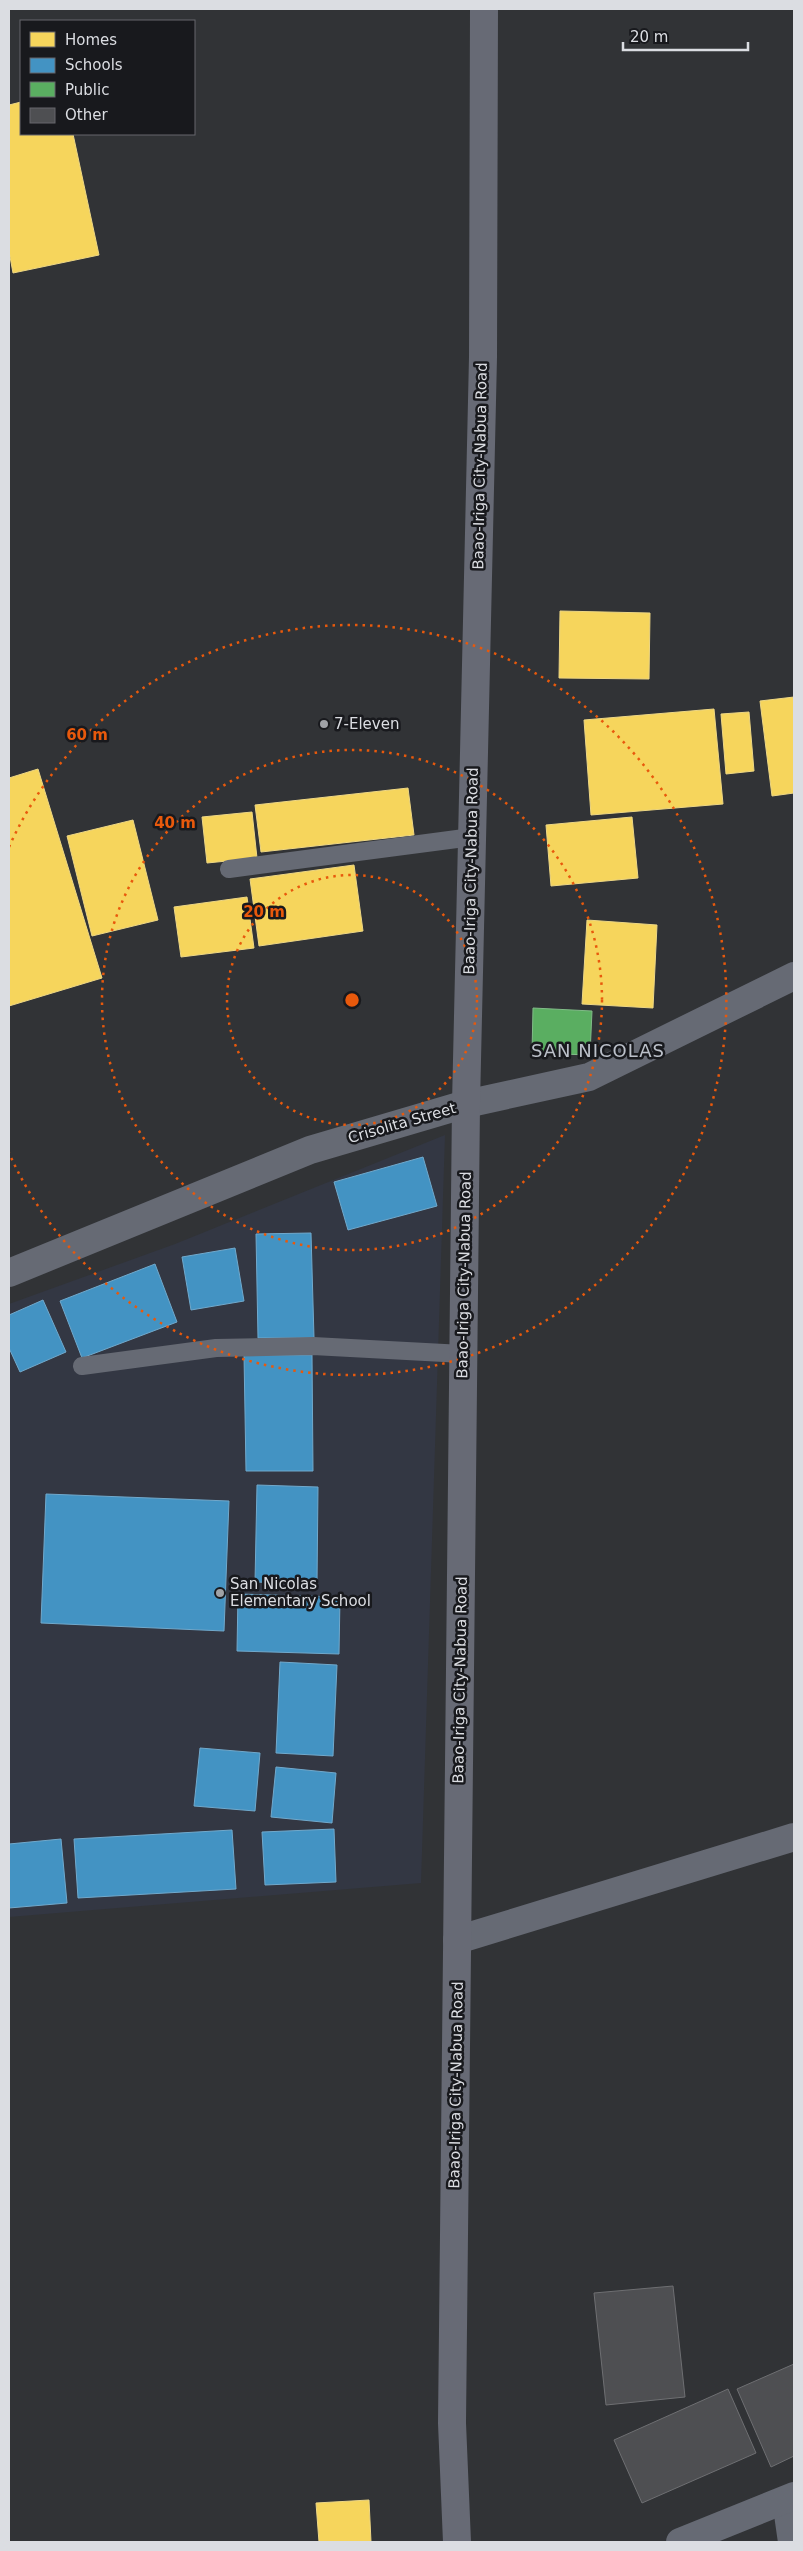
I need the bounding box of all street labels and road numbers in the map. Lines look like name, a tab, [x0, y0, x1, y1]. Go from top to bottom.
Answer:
street label: Baao-Iriga City-Nabua Road	[469, 362, 491, 570]
street label: Baao-Iriga City-Nabua Road	[460, 767, 482, 975]
street label: Crisolita Street	[346, 1099, 458, 1147]
street label: Baao-Iriga City-Nabua Road	[453, 1171, 475, 1379]
street label: Baao-Iriga City-Nabua Road	[449, 1576, 471, 1784]
street label: Baao-Iriga City-Nabua Road	[445, 1981, 467, 2189]

